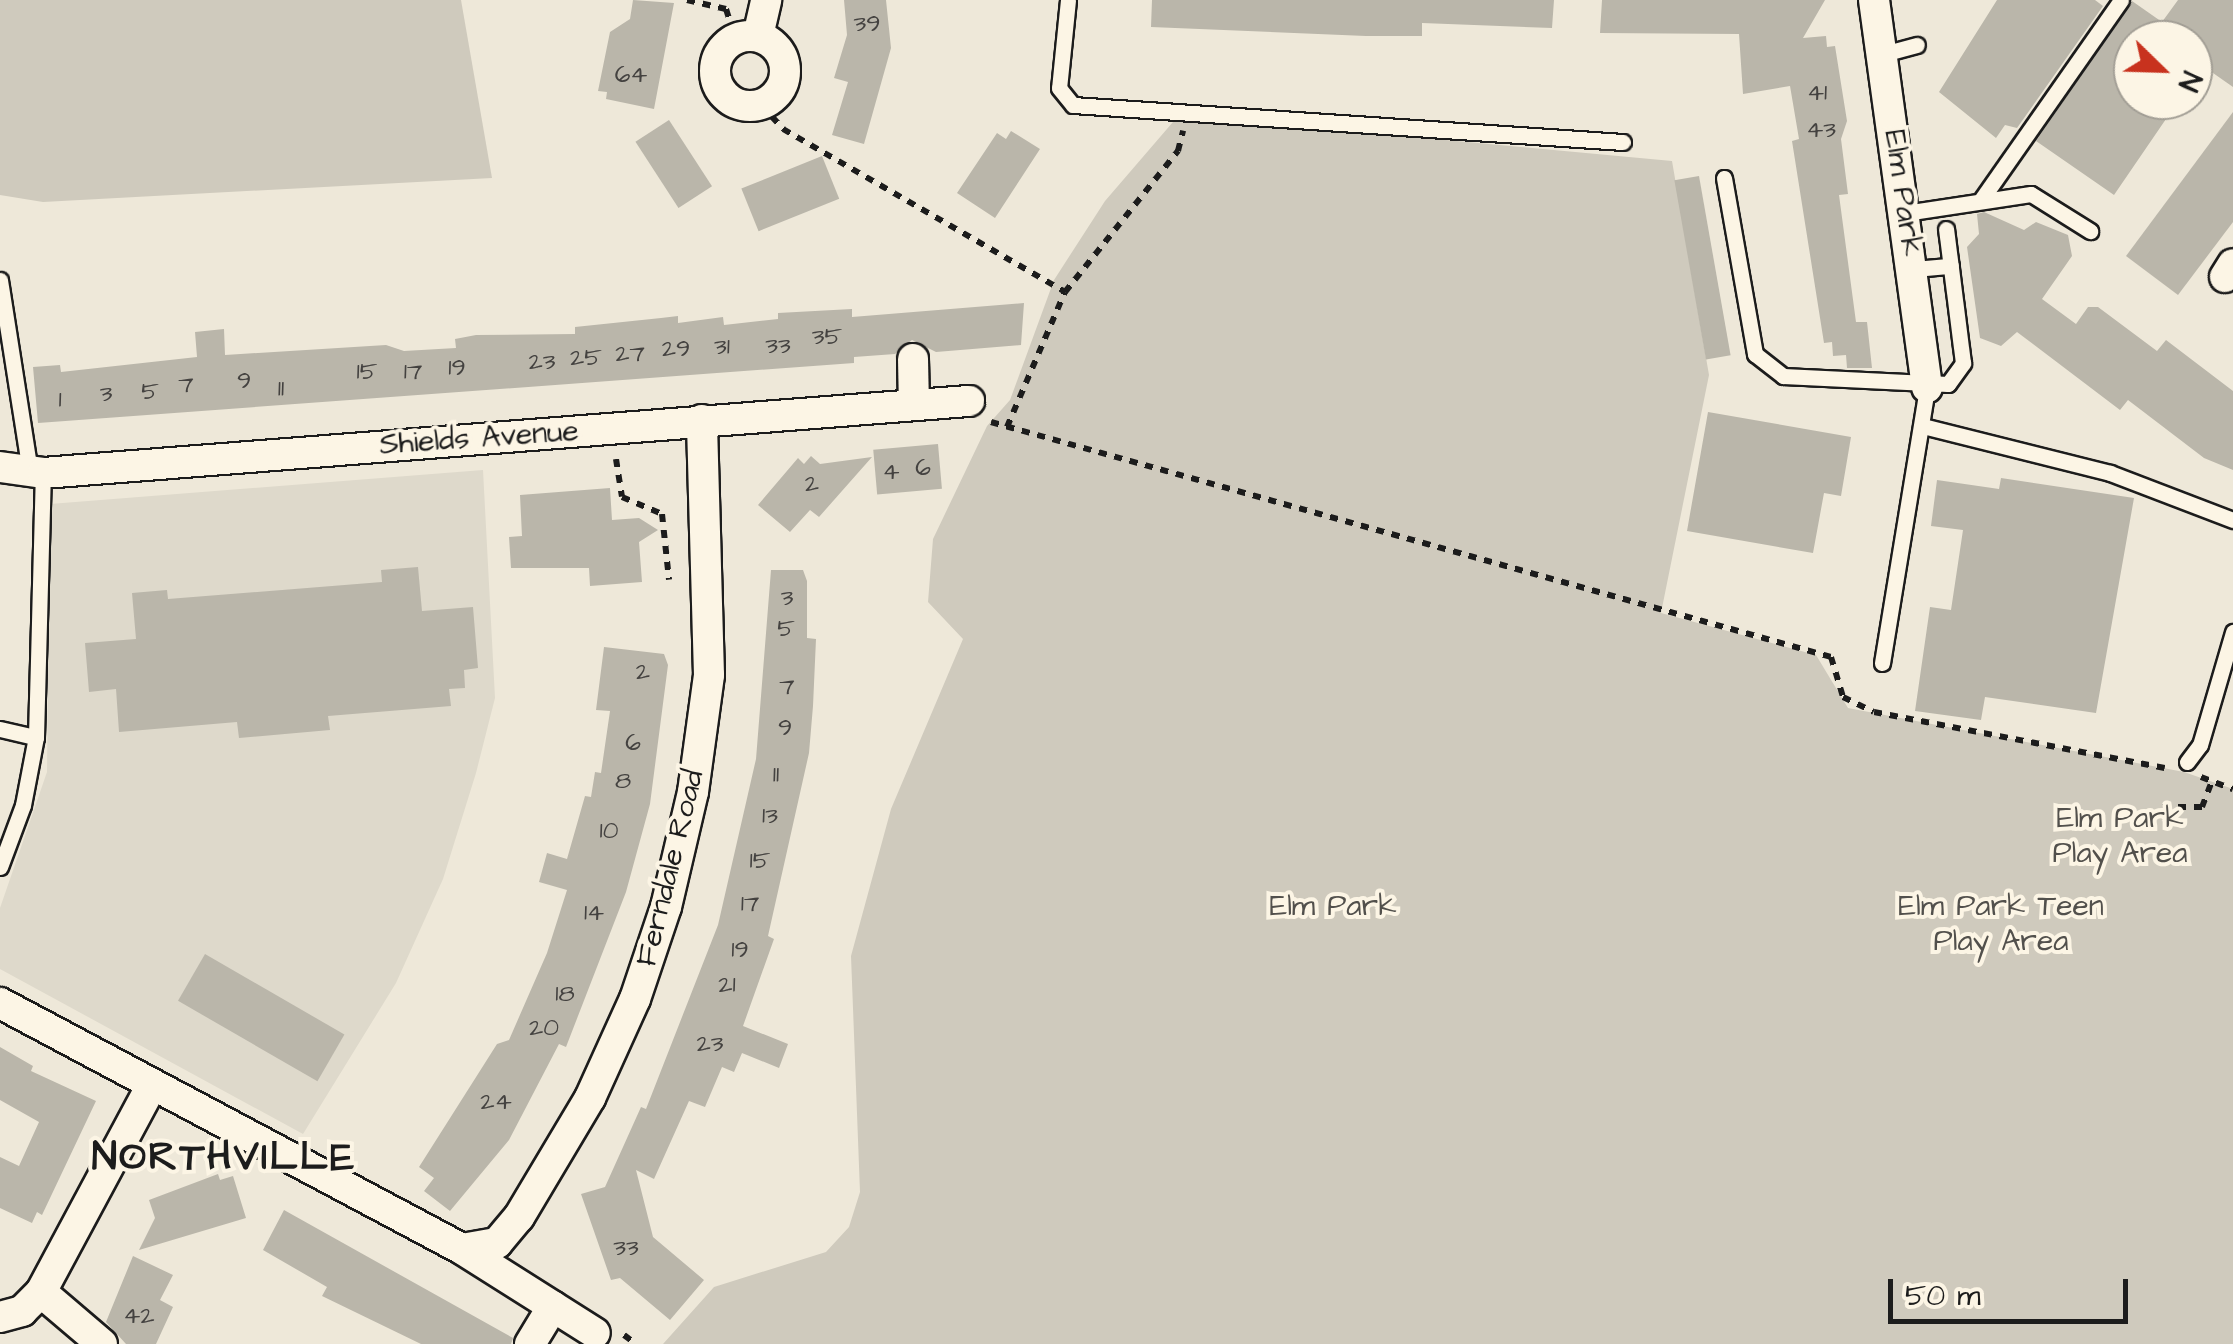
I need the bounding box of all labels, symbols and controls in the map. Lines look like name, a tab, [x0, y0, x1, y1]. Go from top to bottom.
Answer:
house number: 39	[854, 9, 880, 39]
north arrow	[2113, 20, 2213, 120]
house number: 64	[615, 60, 647, 90]
text: N	[2168, 65, 2211, 97]
house number: 41	[1807, 78, 1827, 108]
house number: 43	[1806, 115, 1836, 145]
street label: Elm Park	[1876, 128, 1930, 258]
house number: 35	[812, 322, 842, 352]
house number: 33	[765, 331, 791, 361]
house number: 31	[714, 332, 730, 362]
house number: 29	[662, 334, 690, 364]
house number: 27	[615, 339, 645, 369]
house number: 25	[570, 343, 602, 373]
house number: 23	[528, 347, 556, 377]
house number: 19	[448, 353, 466, 383]
house number: 15	[357, 357, 377, 387]
house number: 17	[404, 357, 422, 387]
house number: 9	[237, 366, 251, 396]
house number: 7	[178, 370, 194, 400]
house number: 11	[278, 374, 284, 404]
house number: 5	[141, 377, 159, 407]
house number: 3	[100, 379, 112, 409]
house number: 1	[58, 385, 62, 415]
street label: Shields Avenue	[378, 413, 580, 463]
house number: 6	[915, 453, 931, 483]
house number: 4	[882, 457, 900, 487]
house number: 2	[805, 469, 819, 499]
house number: 3	[781, 583, 793, 613]
house number: 5	[777, 614, 795, 644]
house number: 2	[636, 657, 650, 687]
house number: 7	[779, 672, 795, 702]
house number: 9	[778, 713, 792, 743]
house number: 6	[625, 728, 641, 758]
house number: 11	[773, 760, 779, 790]
house number: 8	[615, 766, 631, 796]
street label: Ferndale Road	[628, 766, 712, 970]
park label: Elm Park Play Area	[2053, 800, 2187, 870]
house number: 13	[762, 801, 778, 831]
house number: 10	[600, 816, 618, 846]
house number: 15	[750, 846, 770, 876]
park label: Elm Park	[1269, 888, 1397, 924]
park label: Elm Park Teen Play Area	[1898, 888, 2104, 958]
house number: 17	[741, 889, 759, 919]
house number: 14	[584, 898, 604, 928]
house number: 19	[731, 935, 749, 965]
house number: 21	[718, 970, 736, 1000]
house number: 18	[555, 979, 575, 1009]
house number: 20	[529, 1013, 559, 1043]
house number: 23	[696, 1029, 724, 1059]
house number: 24	[480, 1087, 512, 1117]
district label: NORTHVILLE	[92, 1134, 356, 1182]
house number: 33	[613, 1233, 639, 1263]
scale bar	[1893, 1259, 2133, 1321]
text: 50 m	[1905, 1275, 1981, 1317]
house number: 42	[123, 1301, 155, 1331]

